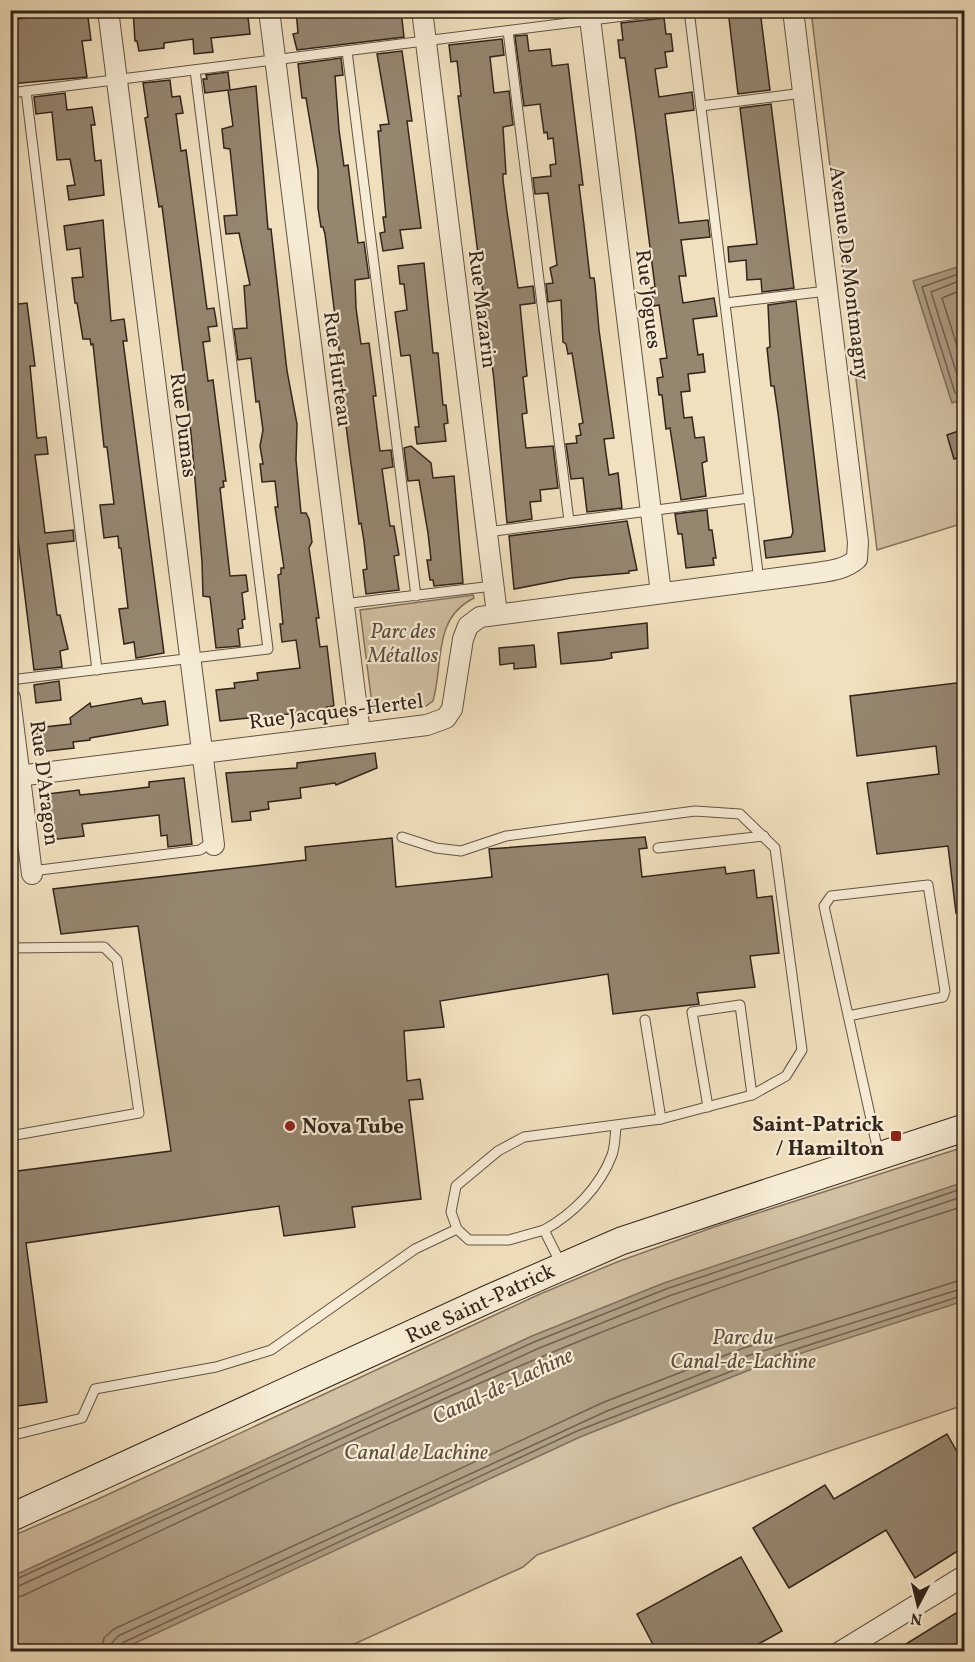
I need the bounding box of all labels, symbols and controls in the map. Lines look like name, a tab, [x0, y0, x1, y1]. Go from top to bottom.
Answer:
street label: Avenue De Montmagny	[821, 165, 876, 382]
street label: Rue Mazarin	[460, 248, 503, 370]
street label: Rue Jogues	[627, 248, 668, 351]
street label: Rue Hurteau	[315, 310, 358, 429]
street label: Rue Dumas	[162, 371, 203, 479]
park label: Parc des Métallos	[367, 618, 438, 671]
street label: Rue Jacques-Hertel	[247, 687, 425, 738]
street label: Rue D'Aragon	[21, 719, 66, 847]
place label: Saint-Patrick / Hamilton	[752, 1111, 884, 1164]
place label: Nova Tube	[302, 1113, 404, 1142]
marker: Nova Tube	[283, 1119, 297, 1133]
marker: Saint-Patrick / Hamilton	[889, 1129, 903, 1143]
street label: Rue Saint-Patrick	[401, 1257, 560, 1352]
park label: Parc du Canal-de-Lachine	[670, 1324, 816, 1377]
water label: Canal-de-Lachine	[427, 1341, 579, 1434]
water label: Canal de Lachine	[344, 1438, 488, 1469]
north arrow	[888, 1575, 948, 1635]
text: N	[909, 1606, 924, 1630]

